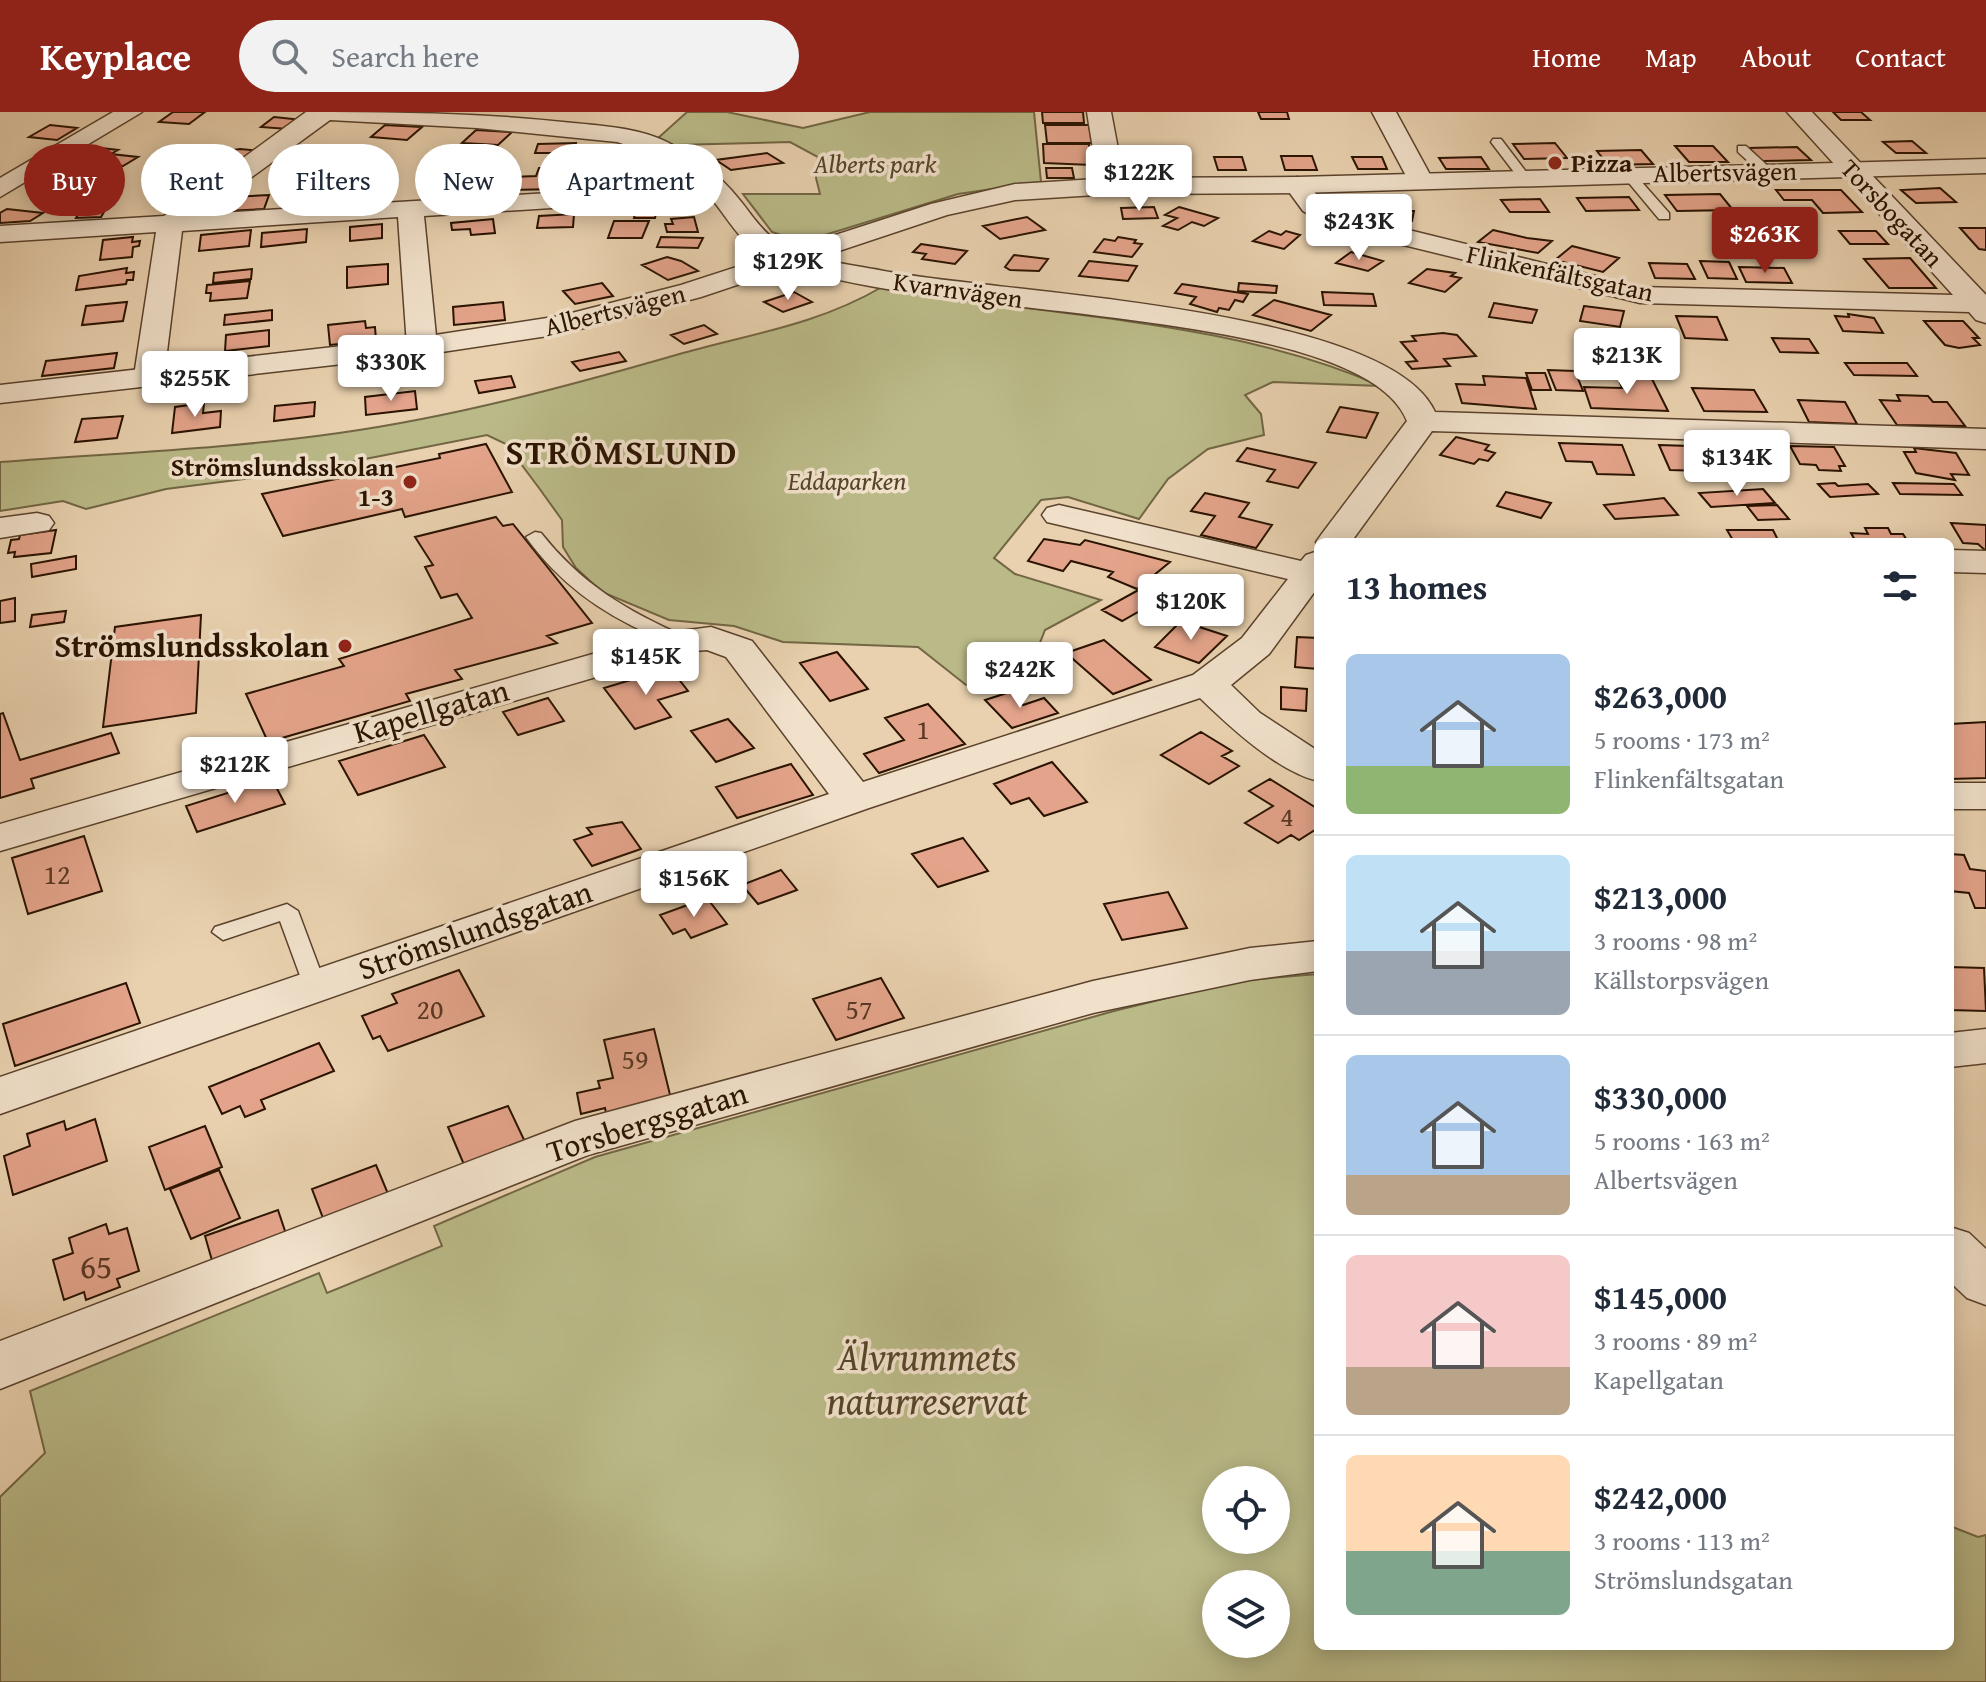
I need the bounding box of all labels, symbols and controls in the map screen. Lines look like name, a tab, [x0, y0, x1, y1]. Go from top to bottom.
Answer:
search box	[239, 20, 799, 92]
text: Keyplace	[40, 28, 191, 84]
icon: search	[267, 34, 311, 78]
text: Search here	[331, 34, 479, 78]
text: Home	[1532, 36, 1601, 77]
text: Map	[1645, 36, 1697, 77]
text: About	[1741, 36, 1811, 77]
text: Contact	[1855, 36, 1946, 77]
place label: Pizza	[1571, 143, 1633, 182]
chip: Buy	[24, 144, 125, 216]
chip: Rent	[141, 144, 252, 216]
chip: Filters	[268, 144, 399, 216]
chip: New	[415, 144, 522, 216]
chip: Apartment	[538, 144, 723, 216]
park label: Alberts park	[813, 144, 936, 183]
pin: $122K	[1083, 145, 1195, 213]
street label: Torsbogatan	[1832, 150, 1953, 276]
text: $122K	[1104, 151, 1174, 190]
street label: Albertsvägen	[1653, 151, 1798, 192]
marker: Pizza	[1546, 154, 1564, 172]
pin: $243K	[1303, 194, 1415, 262]
text: $243K	[1324, 200, 1394, 239]
pin: $263K	[1709, 207, 1821, 275]
text: $263K	[1730, 213, 1800, 252]
pin: $129K	[732, 234, 844, 302]
street label: Flinkenfältsgatan	[1463, 234, 1658, 311]
text: $129K	[753, 240, 823, 279]
street label: Kvarnvägen	[891, 261, 1026, 318]
street label: Albertsvägen	[540, 273, 690, 346]
pin: $213K	[1571, 328, 1683, 396]
text: $213K	[1592, 334, 1662, 373]
pin: $330K	[335, 335, 447, 403]
text: $330K	[356, 341, 426, 380]
pin: $255K	[139, 351, 251, 419]
text: $255K	[160, 357, 230, 396]
district label: STRÖMSLUND	[506, 427, 738, 476]
pin: $134K	[1681, 430, 1793, 498]
text: $134K	[1702, 436, 1772, 475]
place label: Strömslundsskolan 1-3	[171, 447, 395, 516]
park label: Eddaparken	[787, 461, 906, 500]
marker: Strömslundsskolan 1-3	[401, 473, 419, 491]
text: 13 homes	[1346, 562, 1487, 611]
icon: filters	[1878, 564, 1922, 608]
pin: $120K	[1135, 574, 1247, 642]
text: $120K	[1156, 580, 1226, 619]
place label: Strömslundsskolan	[54, 622, 329, 669]
pin: $145K	[590, 629, 702, 697]
text: $145K	[611, 635, 681, 674]
marker: Strömslundsskolan	[336, 637, 354, 655]
pin: $242K	[964, 642, 1076, 710]
text: $242K	[985, 648, 1055, 687]
street label: Kapellgatan	[348, 666, 514, 755]
text: $263,000	[1594, 671, 1727, 720]
icon: home	[1410, 686, 1506, 782]
house number: 1	[916, 708, 930, 749]
text: 5 rooms · 173 m²	[1594, 720, 1770, 759]
pin: $212K	[179, 737, 291, 805]
text: $212K	[200, 743, 270, 782]
text: Flinkenfältsgatan	[1594, 759, 1784, 798]
house number: 4	[1280, 795, 1294, 836]
pin: $156K	[638, 851, 750, 919]
house number: 12	[44, 853, 70, 894]
text: $156K	[659, 857, 729, 896]
street label: Strömslundsgatan	[351, 867, 598, 992]
text: $213,000	[1594, 872, 1727, 921]
icon: home	[1410, 887, 1506, 983]
text: 3 rooms · 98 m²	[1594, 921, 1757, 960]
text: Källstorpsvägen	[1594, 960, 1769, 999]
house number: 20	[417, 988, 443, 1029]
house number: 57	[846, 988, 872, 1029]
house number: 59	[622, 1038, 648, 1079]
street label: Torsbergsgatan	[541, 1069, 753, 1174]
text: $330,000	[1594, 1072, 1727, 1121]
icon: home	[1410, 1087, 1506, 1183]
text: 5 rooms · 163 m²	[1594, 1121, 1770, 1160]
text: Albertsvägen	[1594, 1160, 1738, 1199]
house number: 65	[80, 1241, 112, 1290]
text: $145,000	[1594, 1272, 1727, 1321]
icon: home	[1410, 1287, 1506, 1383]
text: 3 rooms · 89 m²	[1594, 1321, 1757, 1360]
park label: Älvrummets naturreservat	[827, 1328, 1028, 1428]
text: Kapellgatan	[1594, 1360, 1724, 1399]
map controls	[1202, 1466, 1290, 1658]
button: locate	[1202, 1466, 1290, 1554]
text: $242,000	[1594, 1472, 1727, 1521]
icon: home	[1410, 1487, 1506, 1583]
text: 3 rooms · 113 m²	[1594, 1521, 1770, 1560]
text: Strömslundsgatan	[1594, 1560, 1793, 1599]
button: layers	[1202, 1570, 1290, 1658]

